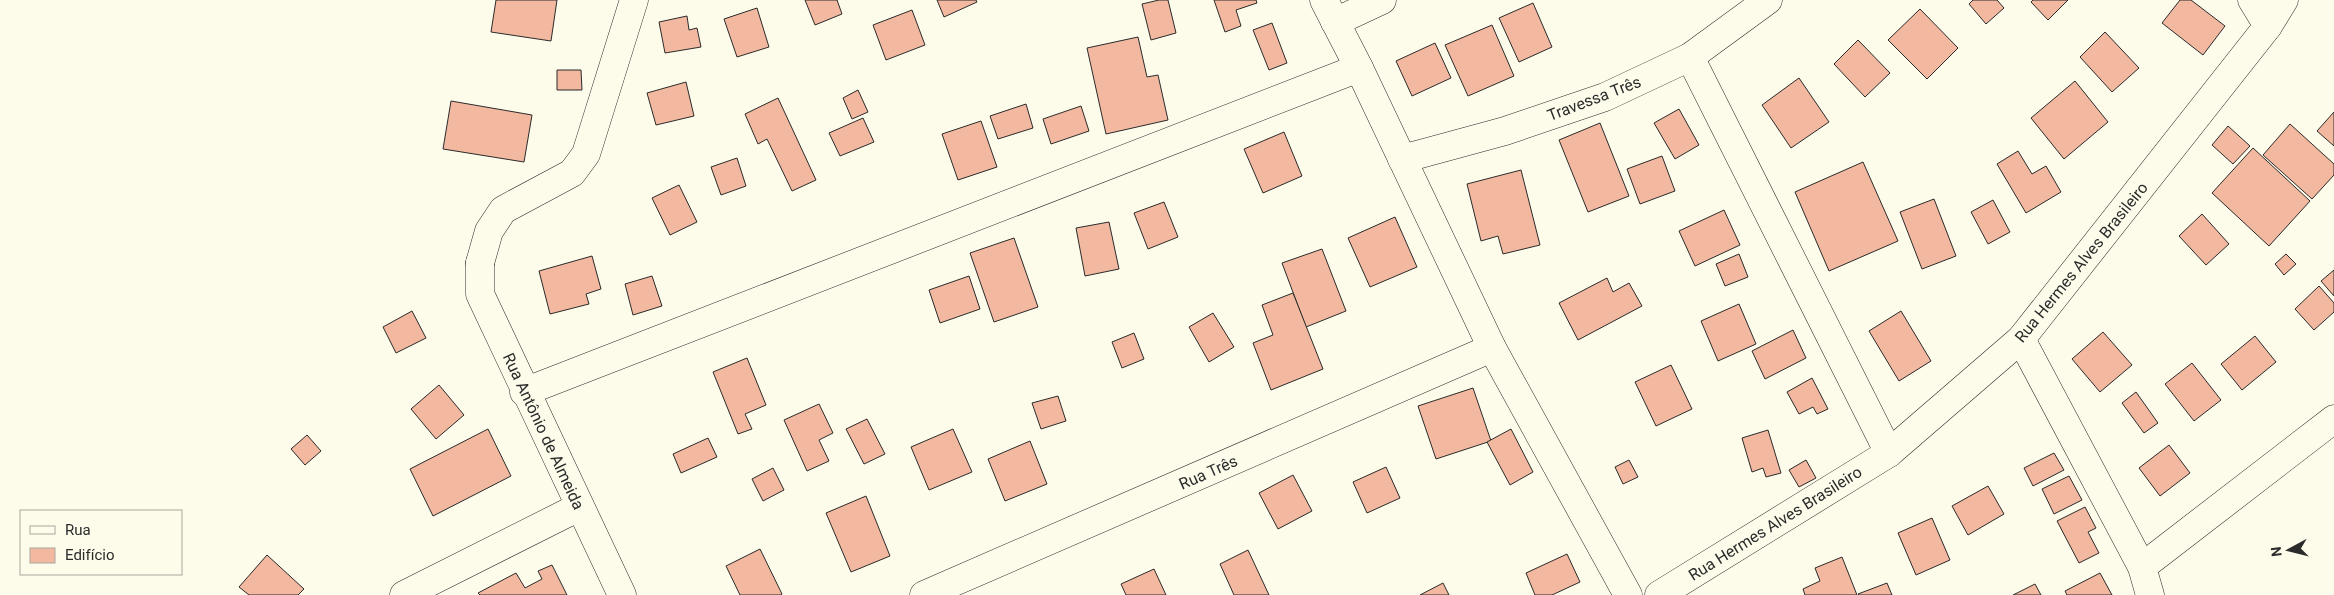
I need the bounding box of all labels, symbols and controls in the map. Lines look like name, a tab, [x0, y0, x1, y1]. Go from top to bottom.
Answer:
street label: Travessa Três	[1545, 72, 1644, 125]
street label: Rua Hermes Alves Brasileiro	[2011, 178, 2152, 346]
street label: Rua Antônio de Almeida	[499, 350, 588, 513]
street label: Rua Três	[1176, 451, 1240, 494]
street label: Rua Hermes Alves Brasileiro	[1685, 462, 1865, 585]
legend	[20, 510, 182, 575]
text: Rua	[65, 521, 91, 539]
north arrow	[2264, 525, 2314, 575]
text: Edifício	[65, 546, 114, 564]
text: N	[2268, 546, 2285, 557]

